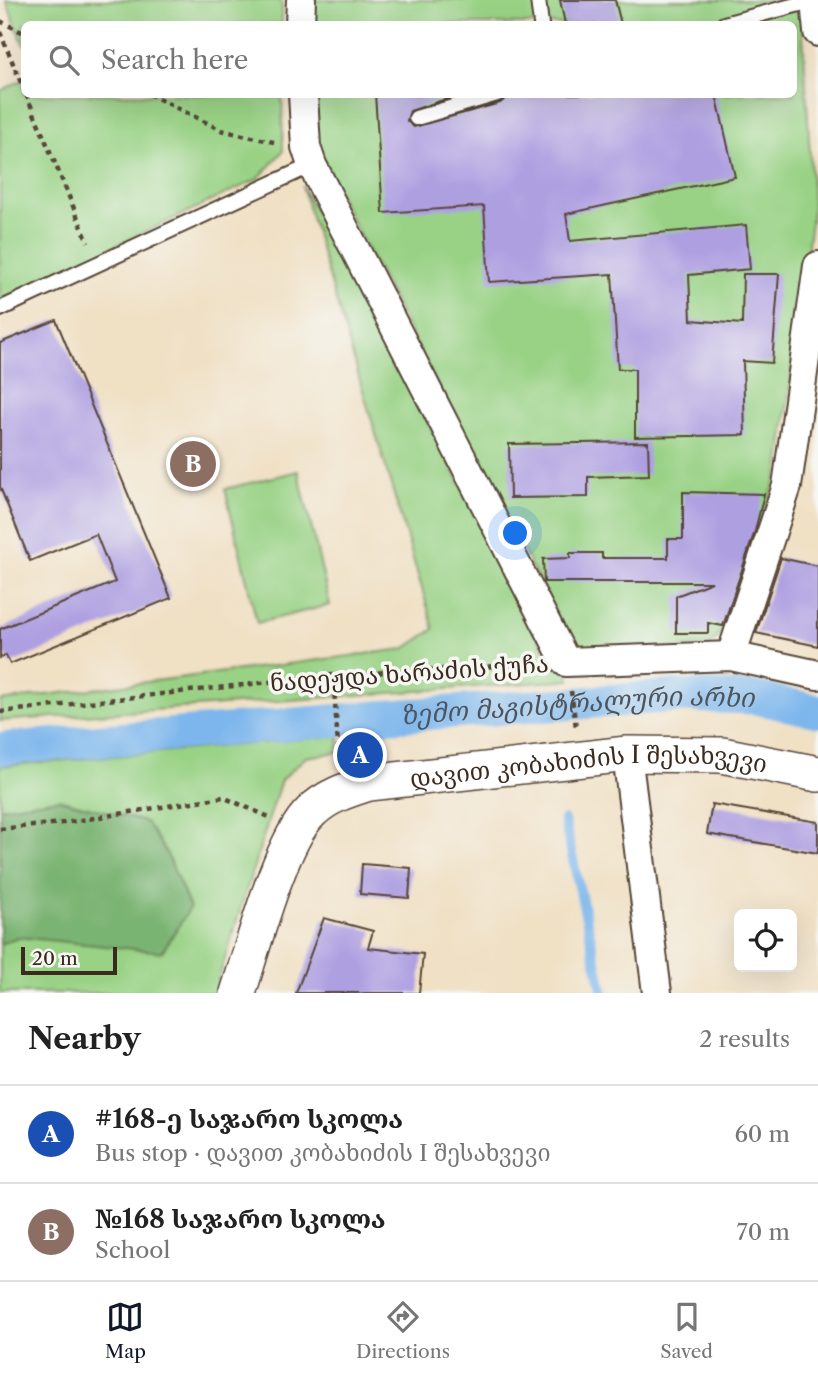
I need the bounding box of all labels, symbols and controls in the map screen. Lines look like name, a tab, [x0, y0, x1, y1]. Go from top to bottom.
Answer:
search box	[21, 21, 797, 98]
icon: search	[45, 41, 83, 79]
text: Search here	[101, 44, 248, 76]
pin: B	[170, 438, 216, 490]
your location	[498, 516, 532, 550]
street label: ნადეჟდა ხარაძის ქუჩა	[269, 649, 549, 697]
water label: ზემო მაგისტრალური არხი	[399, 680, 756, 731]
pin: A	[337, 729, 383, 781]
street label: დავით კობახიძის I შესახვევი	[408, 739, 770, 793]
map controls	[734, 909, 797, 972]
button: locate	[734, 909, 797, 972]
scale bar	[21, 944, 117, 976]
text: 20 m	[32, 947, 78, 970]
text: Nearby	[28, 1020, 141, 1057]
text: 2 results	[699, 1025, 790, 1053]
text: #168-ე საჯარო სკოლა	[95, 1103, 403, 1135]
text: A	[42, 1120, 60, 1148]
text: 60 m	[734, 1120, 790, 1148]
text: Bus stop · დავით კობახიძის I შესახვევი	[95, 1139, 551, 1167]
text: №168 საჯარო სკოლა	[95, 1203, 386, 1235]
text: B	[42, 1218, 60, 1246]
text: 70 m	[737, 1218, 790, 1246]
text: School	[95, 1236, 170, 1264]
tab: Map	[105, 1298, 146, 1363]
tab: Directions	[356, 1298, 450, 1363]
tab: Saved	[660, 1298, 713, 1363]

